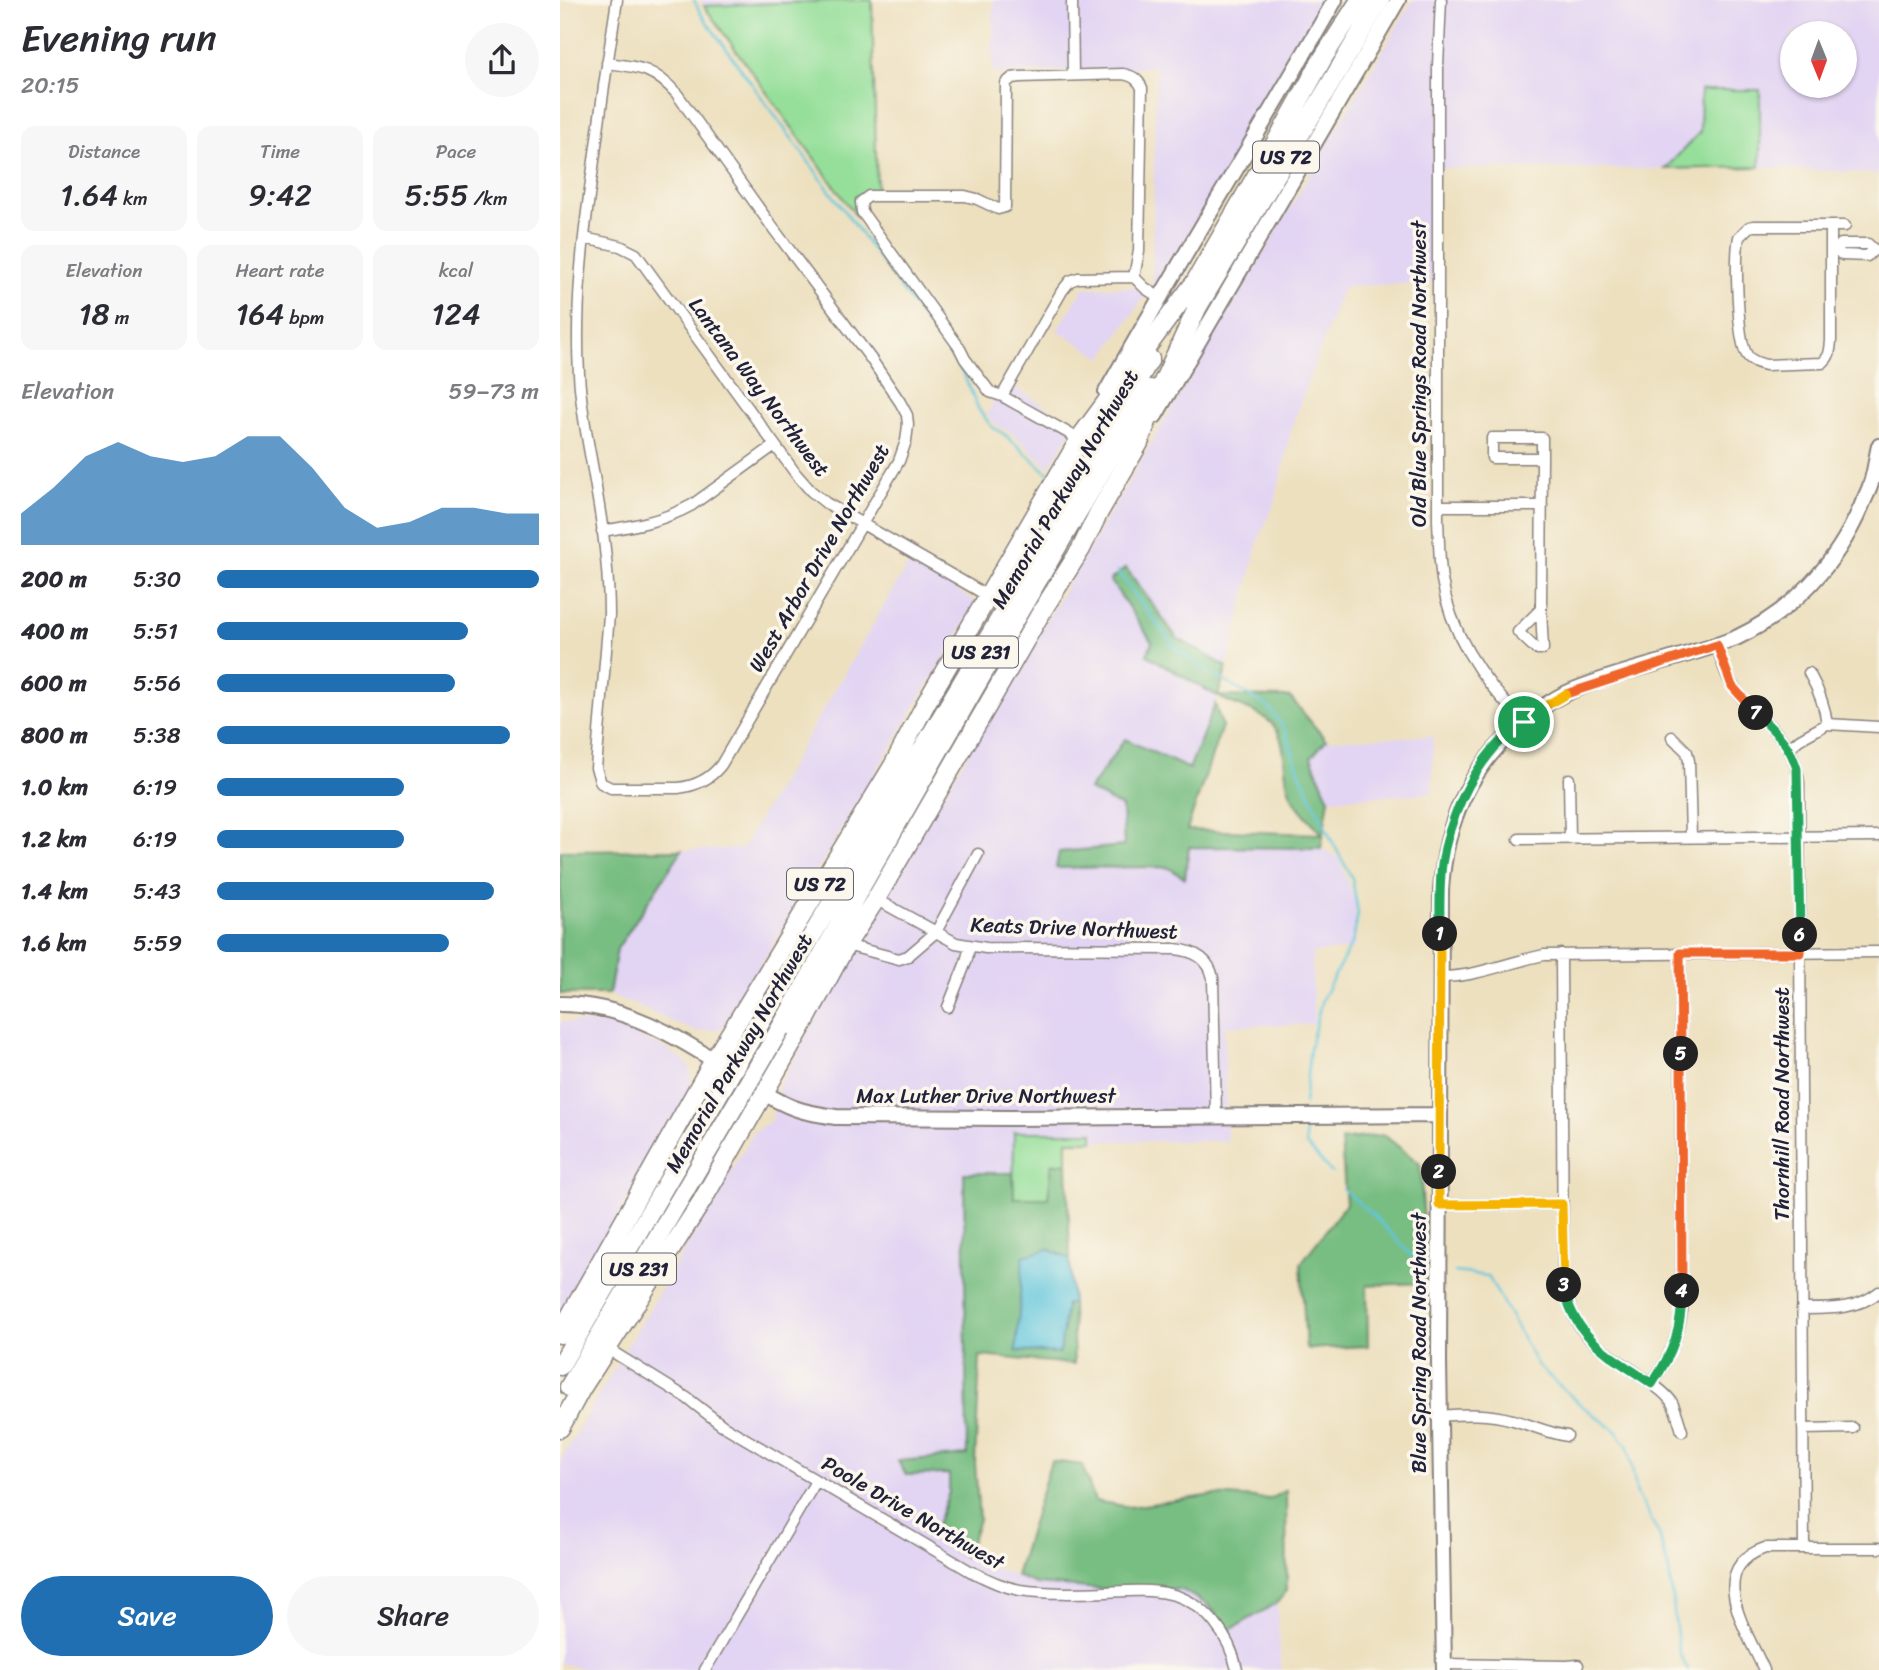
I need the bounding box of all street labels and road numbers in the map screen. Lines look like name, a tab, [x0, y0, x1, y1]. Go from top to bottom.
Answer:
road number: US 72	[1253, 141, 1319, 172]
street label: Old Blue Springs Road Northwest	[1400, 219, 1438, 527]
street label: Lantana Way Northwest	[678, 289, 840, 485]
street label: Memorial Parkway Northwest	[981, 362, 1149, 616]
street label: West Arbor Drive Northwest	[738, 436, 900, 680]
road number: US 231	[944, 636, 1018, 667]
road number: US 72	[787, 869, 853, 900]
street label: Keats Drive Northwest	[970, 905, 1178, 951]
street label: Memorial Parkway Northwest	[655, 926, 823, 1180]
street label: Thornhill Road Northwest	[1763, 987, 1801, 1221]
street label: Max Luther Drive Northwest	[856, 1077, 1117, 1115]
street label: Blue Spring Road Northwest	[1400, 1211, 1438, 1473]
road number: US 231	[602, 1254, 676, 1284]
street label: Poole Drive Northwest	[814, 1445, 1013, 1582]

